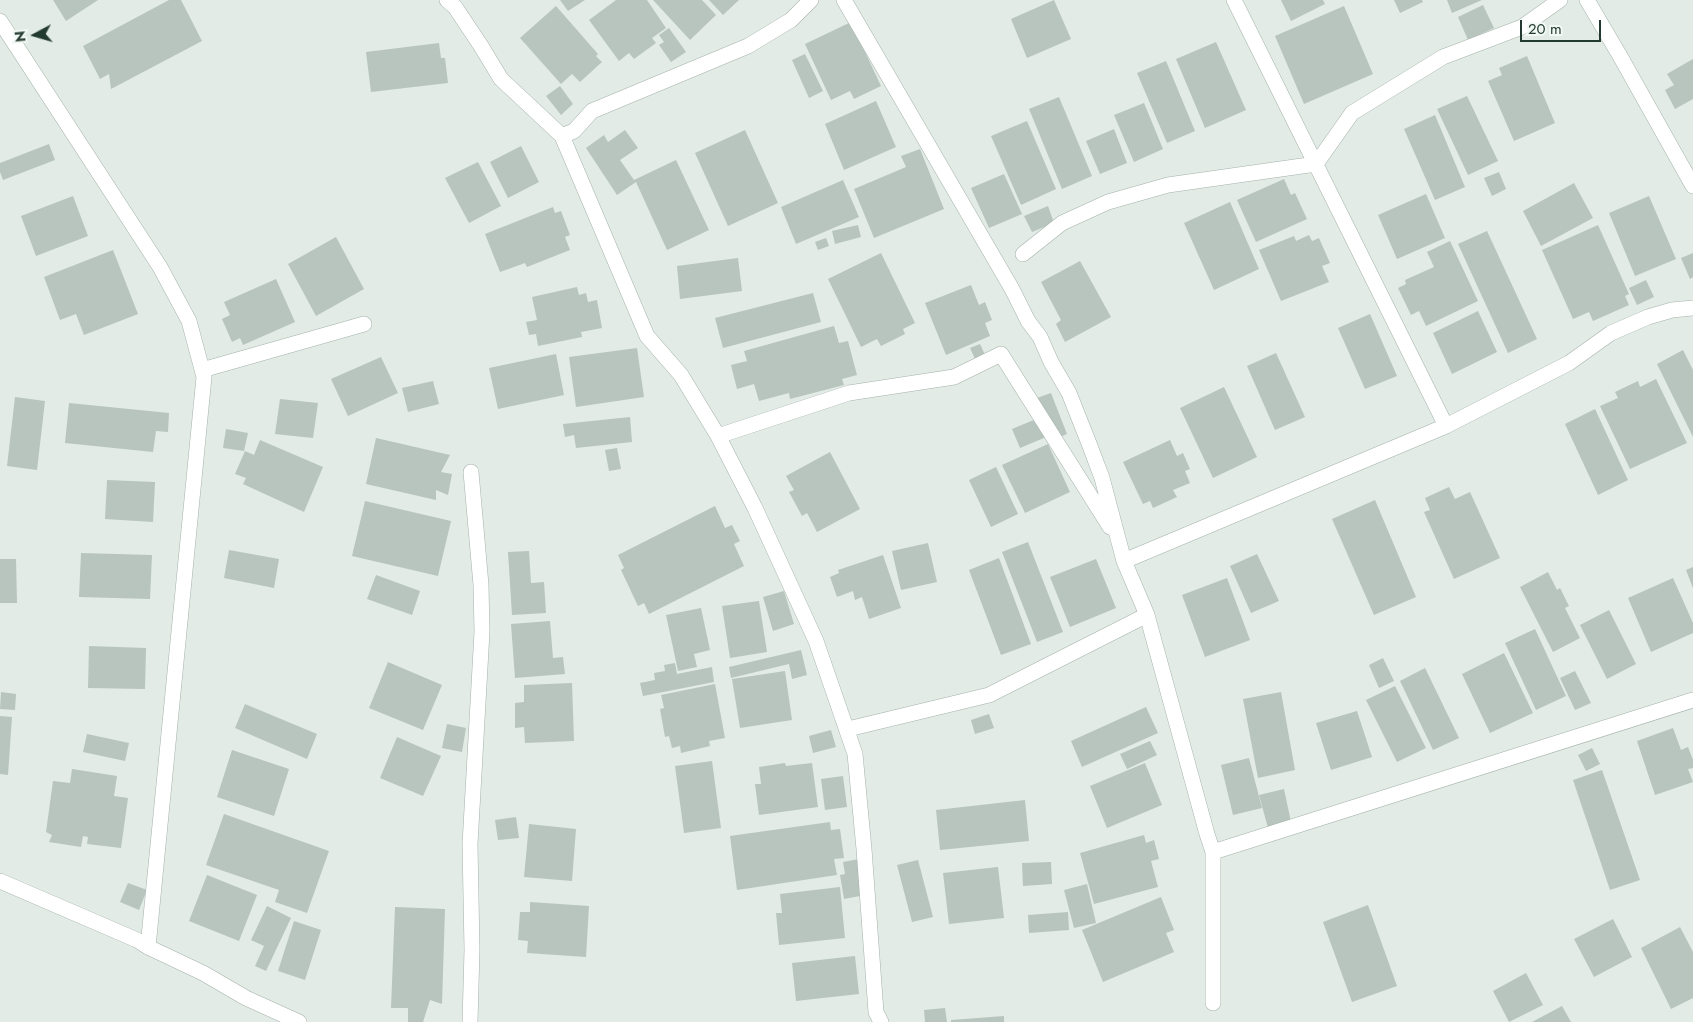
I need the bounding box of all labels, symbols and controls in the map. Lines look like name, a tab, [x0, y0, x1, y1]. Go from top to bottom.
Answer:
north arrow	[10, 10, 60, 60]
scale bar	[1523, 10, 1604, 42]
text: 20 m	[1528, 18, 1562, 40]
text: N	[10, 30, 31, 43]

